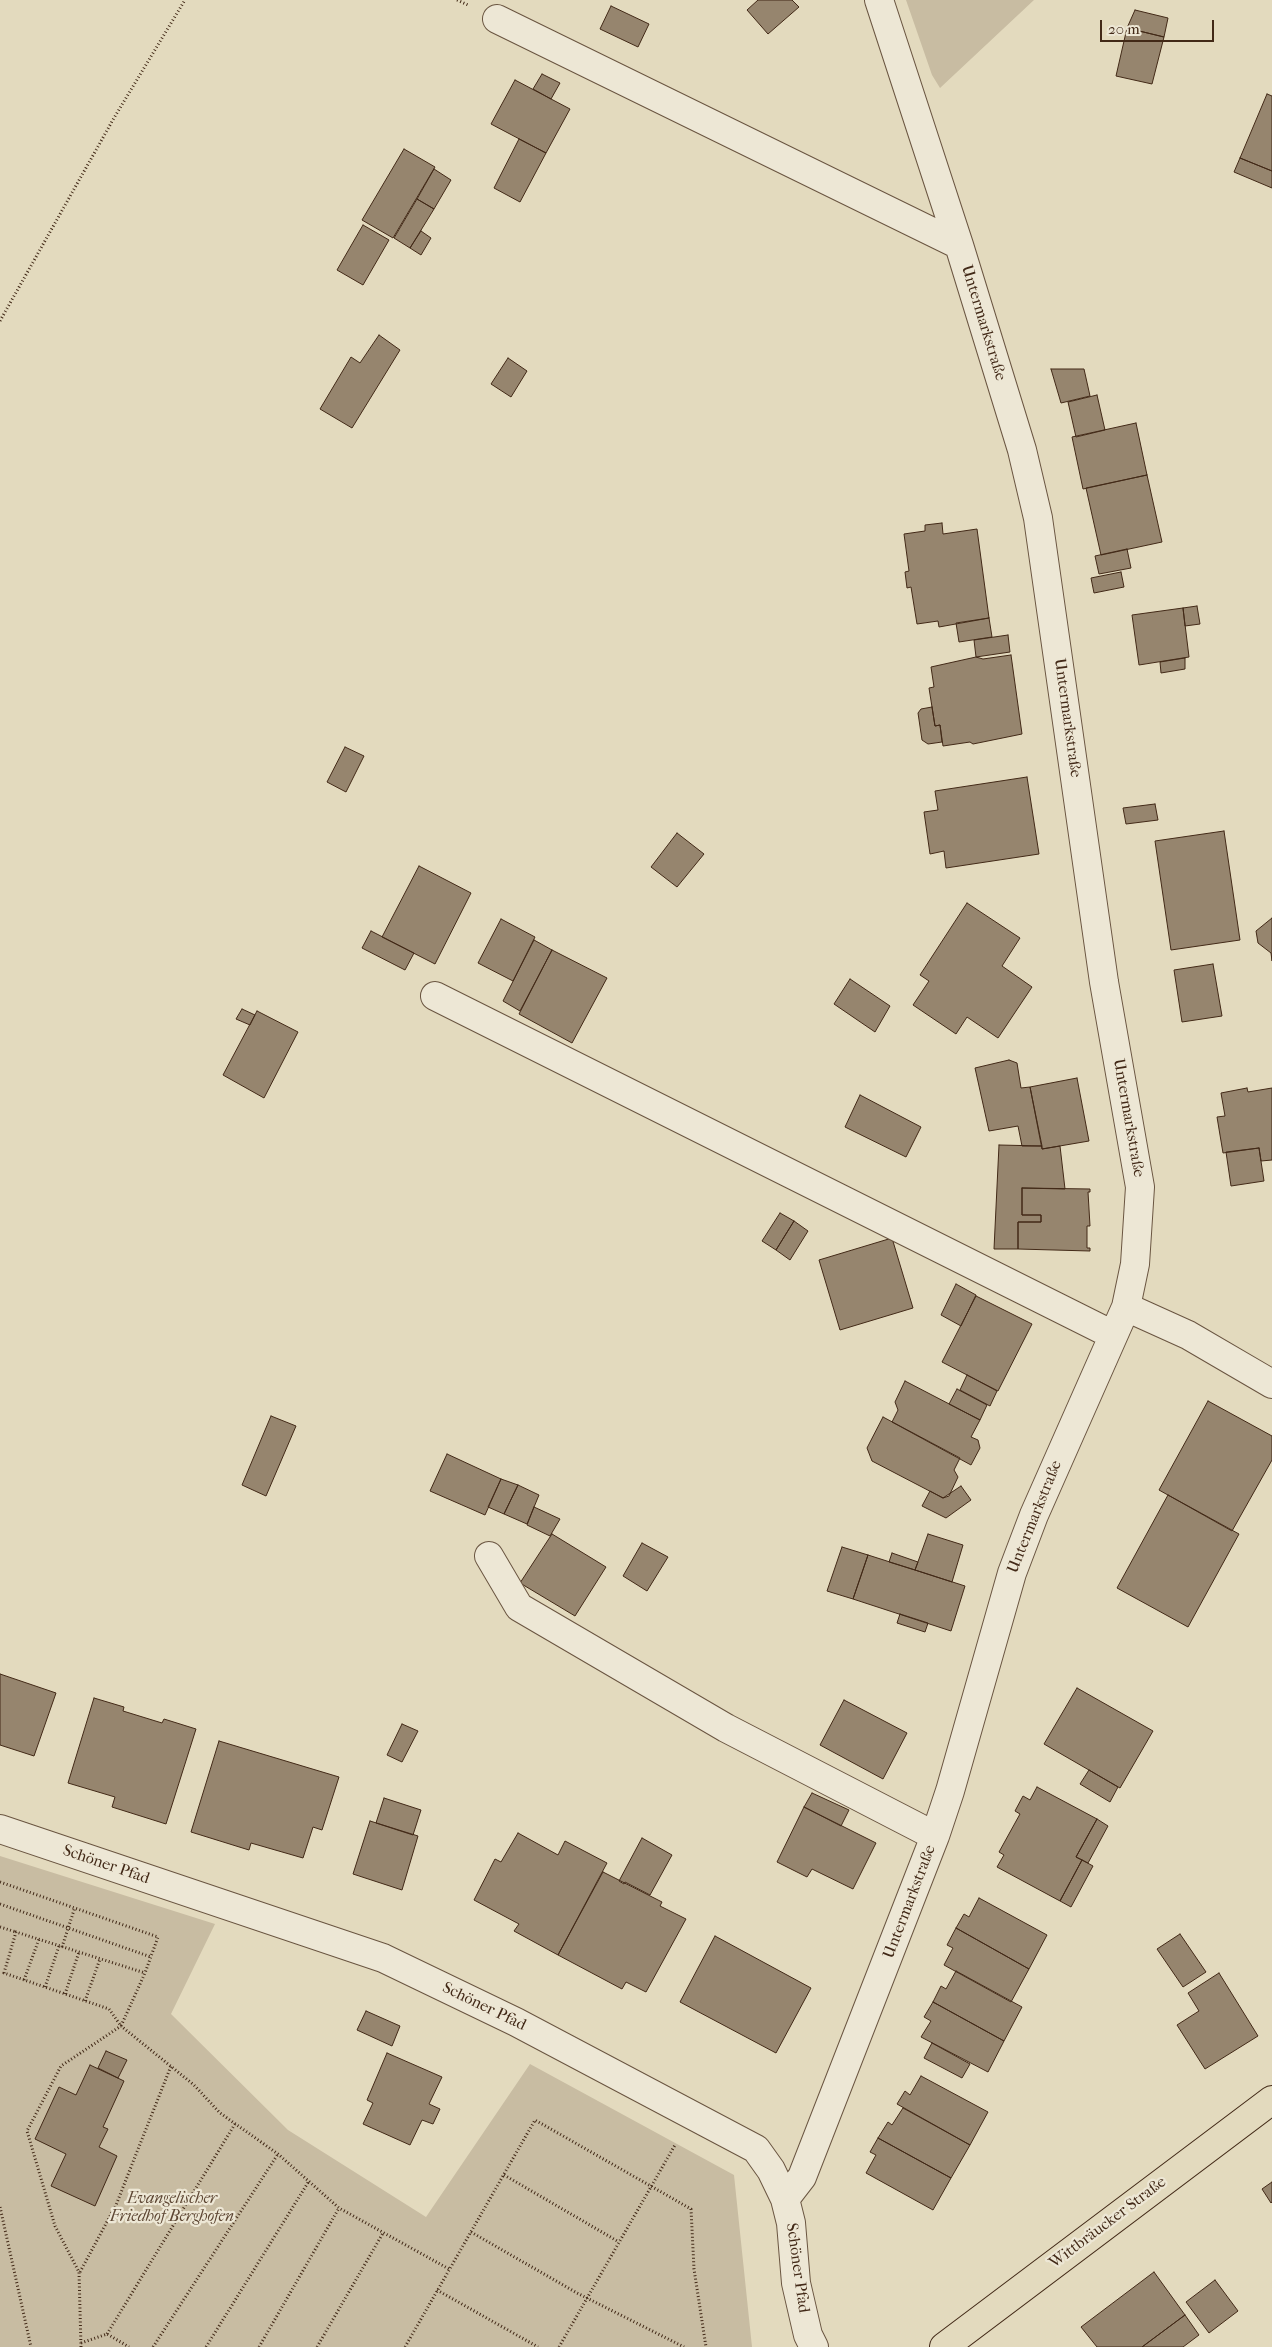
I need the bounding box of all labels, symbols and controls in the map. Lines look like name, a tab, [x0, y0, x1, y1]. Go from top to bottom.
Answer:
scale bar	[1102, 10, 1216, 42]
text: 20 m	[1108, 20, 1140, 38]
street label: Untermarkstraße	[956, 263, 1010, 383]
street label: Untermarkstraße	[1049, 657, 1085, 779]
street label: Untermarkstraße	[1108, 1057, 1148, 1179]
street label: Untermarkstraße	[1004, 1458, 1066, 1576]
street label: Schöner Pfad	[60, 1841, 152, 1889]
street label: Untermarkstraße	[880, 1842, 940, 1962]
street label: Schöner Pfad	[439, 1979, 529, 2035]
street label: Wittbräucker Straße	[1046, 2173, 1170, 2273]
park label: Evangelischer Friedhof Berghofen	[110, 2189, 234, 2227]
street label: Schöner Pfad	[781, 2222, 813, 2314]

